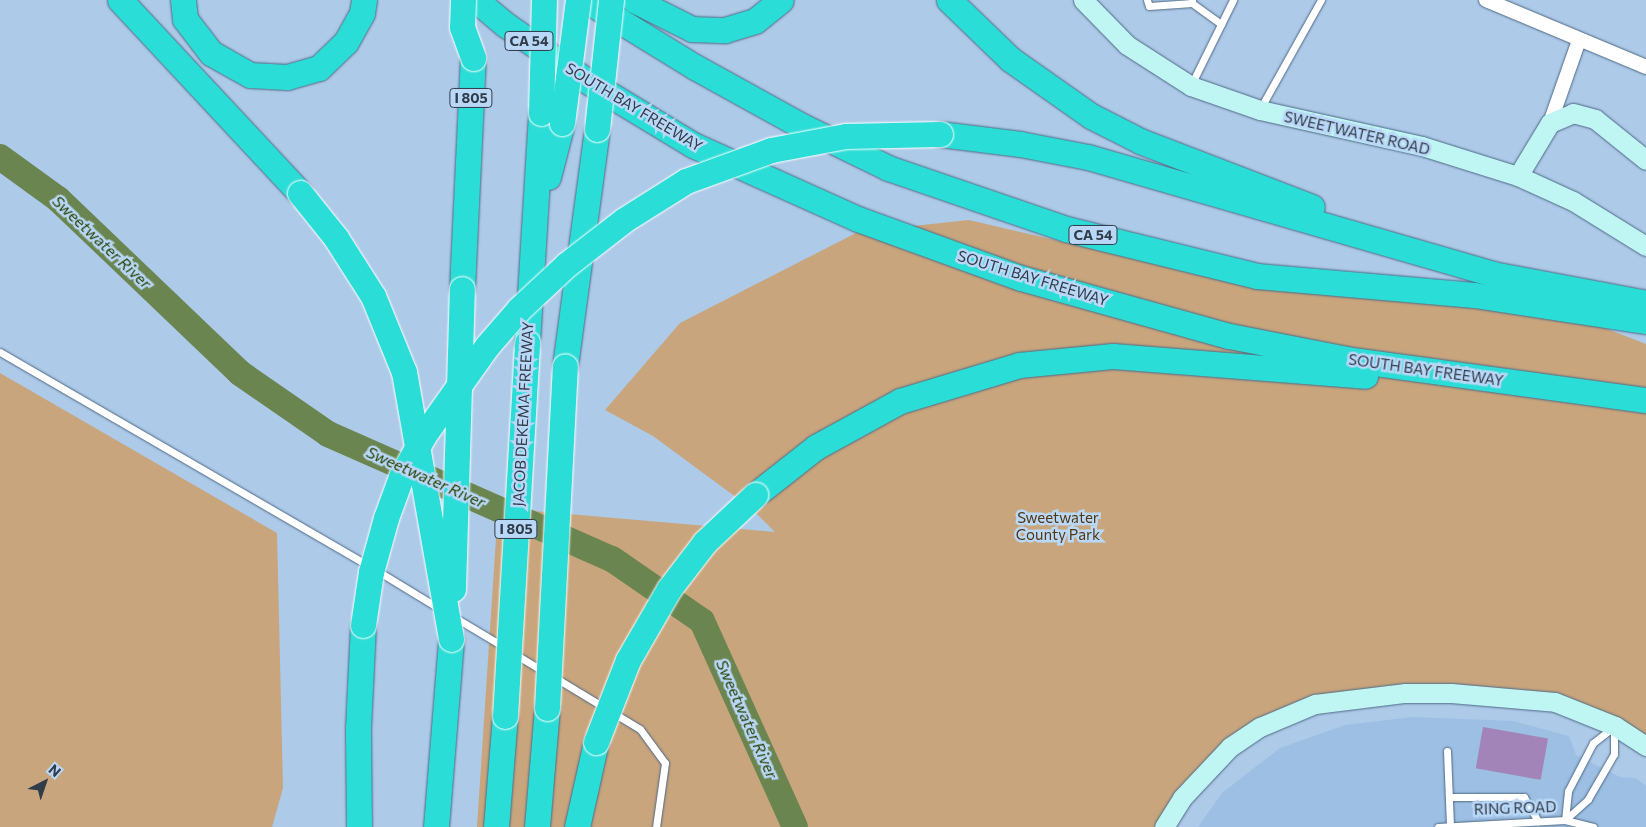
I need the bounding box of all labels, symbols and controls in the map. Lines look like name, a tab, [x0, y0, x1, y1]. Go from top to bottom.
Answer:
road number: CA 54	[504, 29, 554, 52]
street label: SOUTH BAY FREEWAY	[562, 59, 706, 155]
road number: I 805	[448, 86, 494, 110]
street label: SWEETWATER ROAD	[1282, 107, 1432, 159]
water label: Sweetwater River	[49, 191, 155, 293]
road number: CA 54	[1068, 224, 1118, 246]
street label: SOUTH BAY FREEWAY	[956, 247, 1110, 309]
street label: JACOB DEKEMA FREEWAY	[509, 321, 537, 507]
street label: SOUTH BAY FREEWAY	[1347, 350, 1505, 390]
water label: Sweetwater River	[364, 442, 488, 512]
park label: Sweetwater County Park	[1016, 508, 1100, 543]
road number: I 805	[494, 518, 538, 540]
water label: Sweetwater River	[712, 657, 782, 781]
north arrow	[20, 757, 70, 807]
text: N	[46, 760, 65, 780]
street label: RING ROAD	[1473, 798, 1557, 818]

